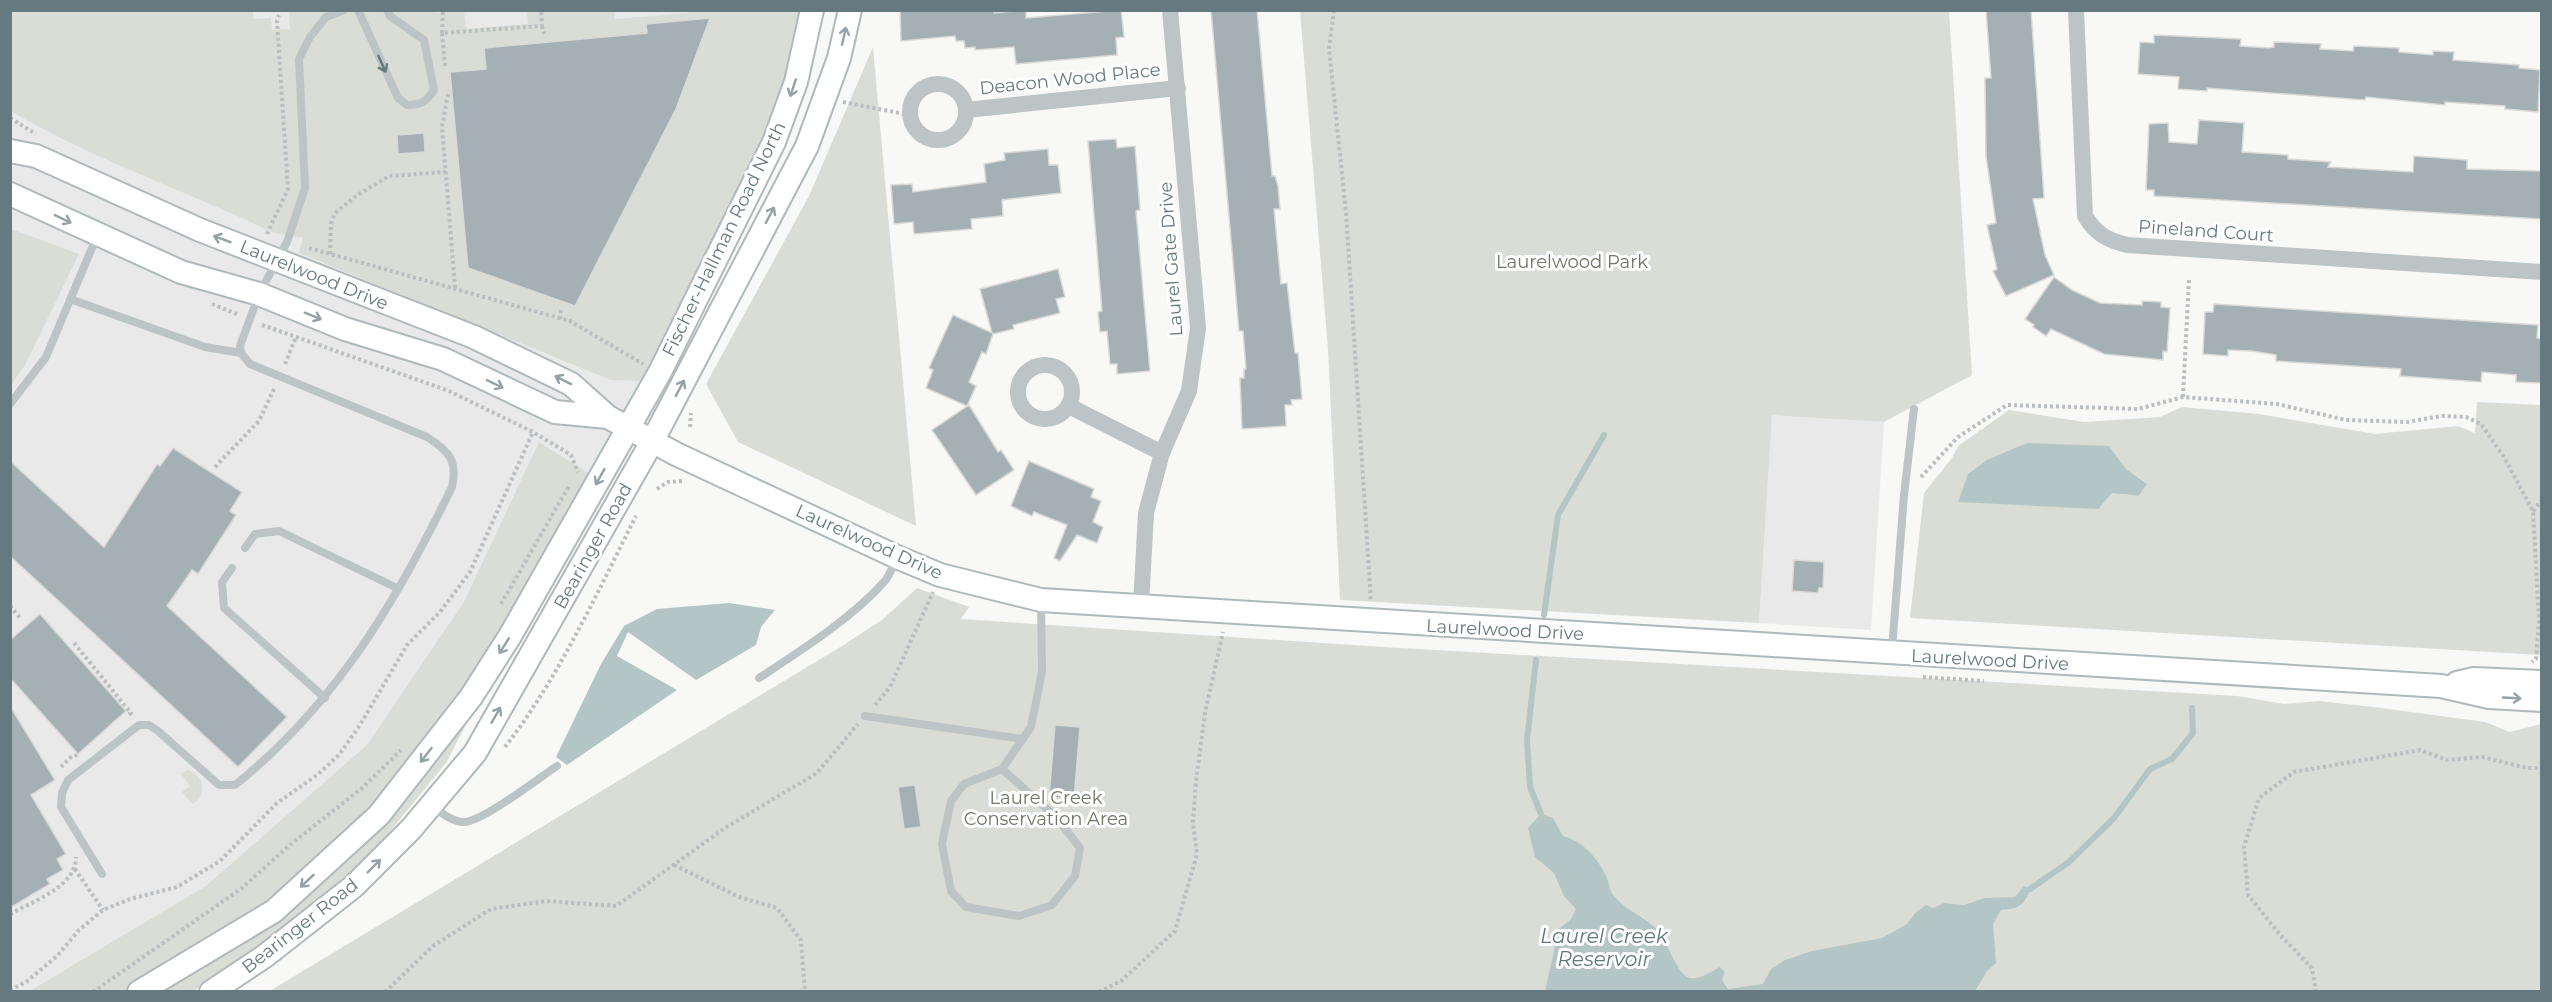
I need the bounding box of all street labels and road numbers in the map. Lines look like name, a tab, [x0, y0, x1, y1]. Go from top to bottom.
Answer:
street label: Deacon Wood Place	[978, 59, 1162, 99]
street label: Fischer-Hallman Road North	[658, 118, 790, 360]
street label: Laurel Gate Drive	[1155, 181, 1187, 337]
street label: Pineland Court	[2137, 215, 2275, 247]
street label: Laurelwood Drive	[237, 235, 392, 315]
street label: Bearinger Road	[549, 479, 637, 613]
street label: Laurelwood Drive	[792, 500, 946, 584]
street label: Laurelwood Drive	[1425, 615, 1585, 645]
street label: Laurelwood Drive	[1910, 645, 2070, 675]
street label: Bearinger Road	[238, 874, 362, 978]

